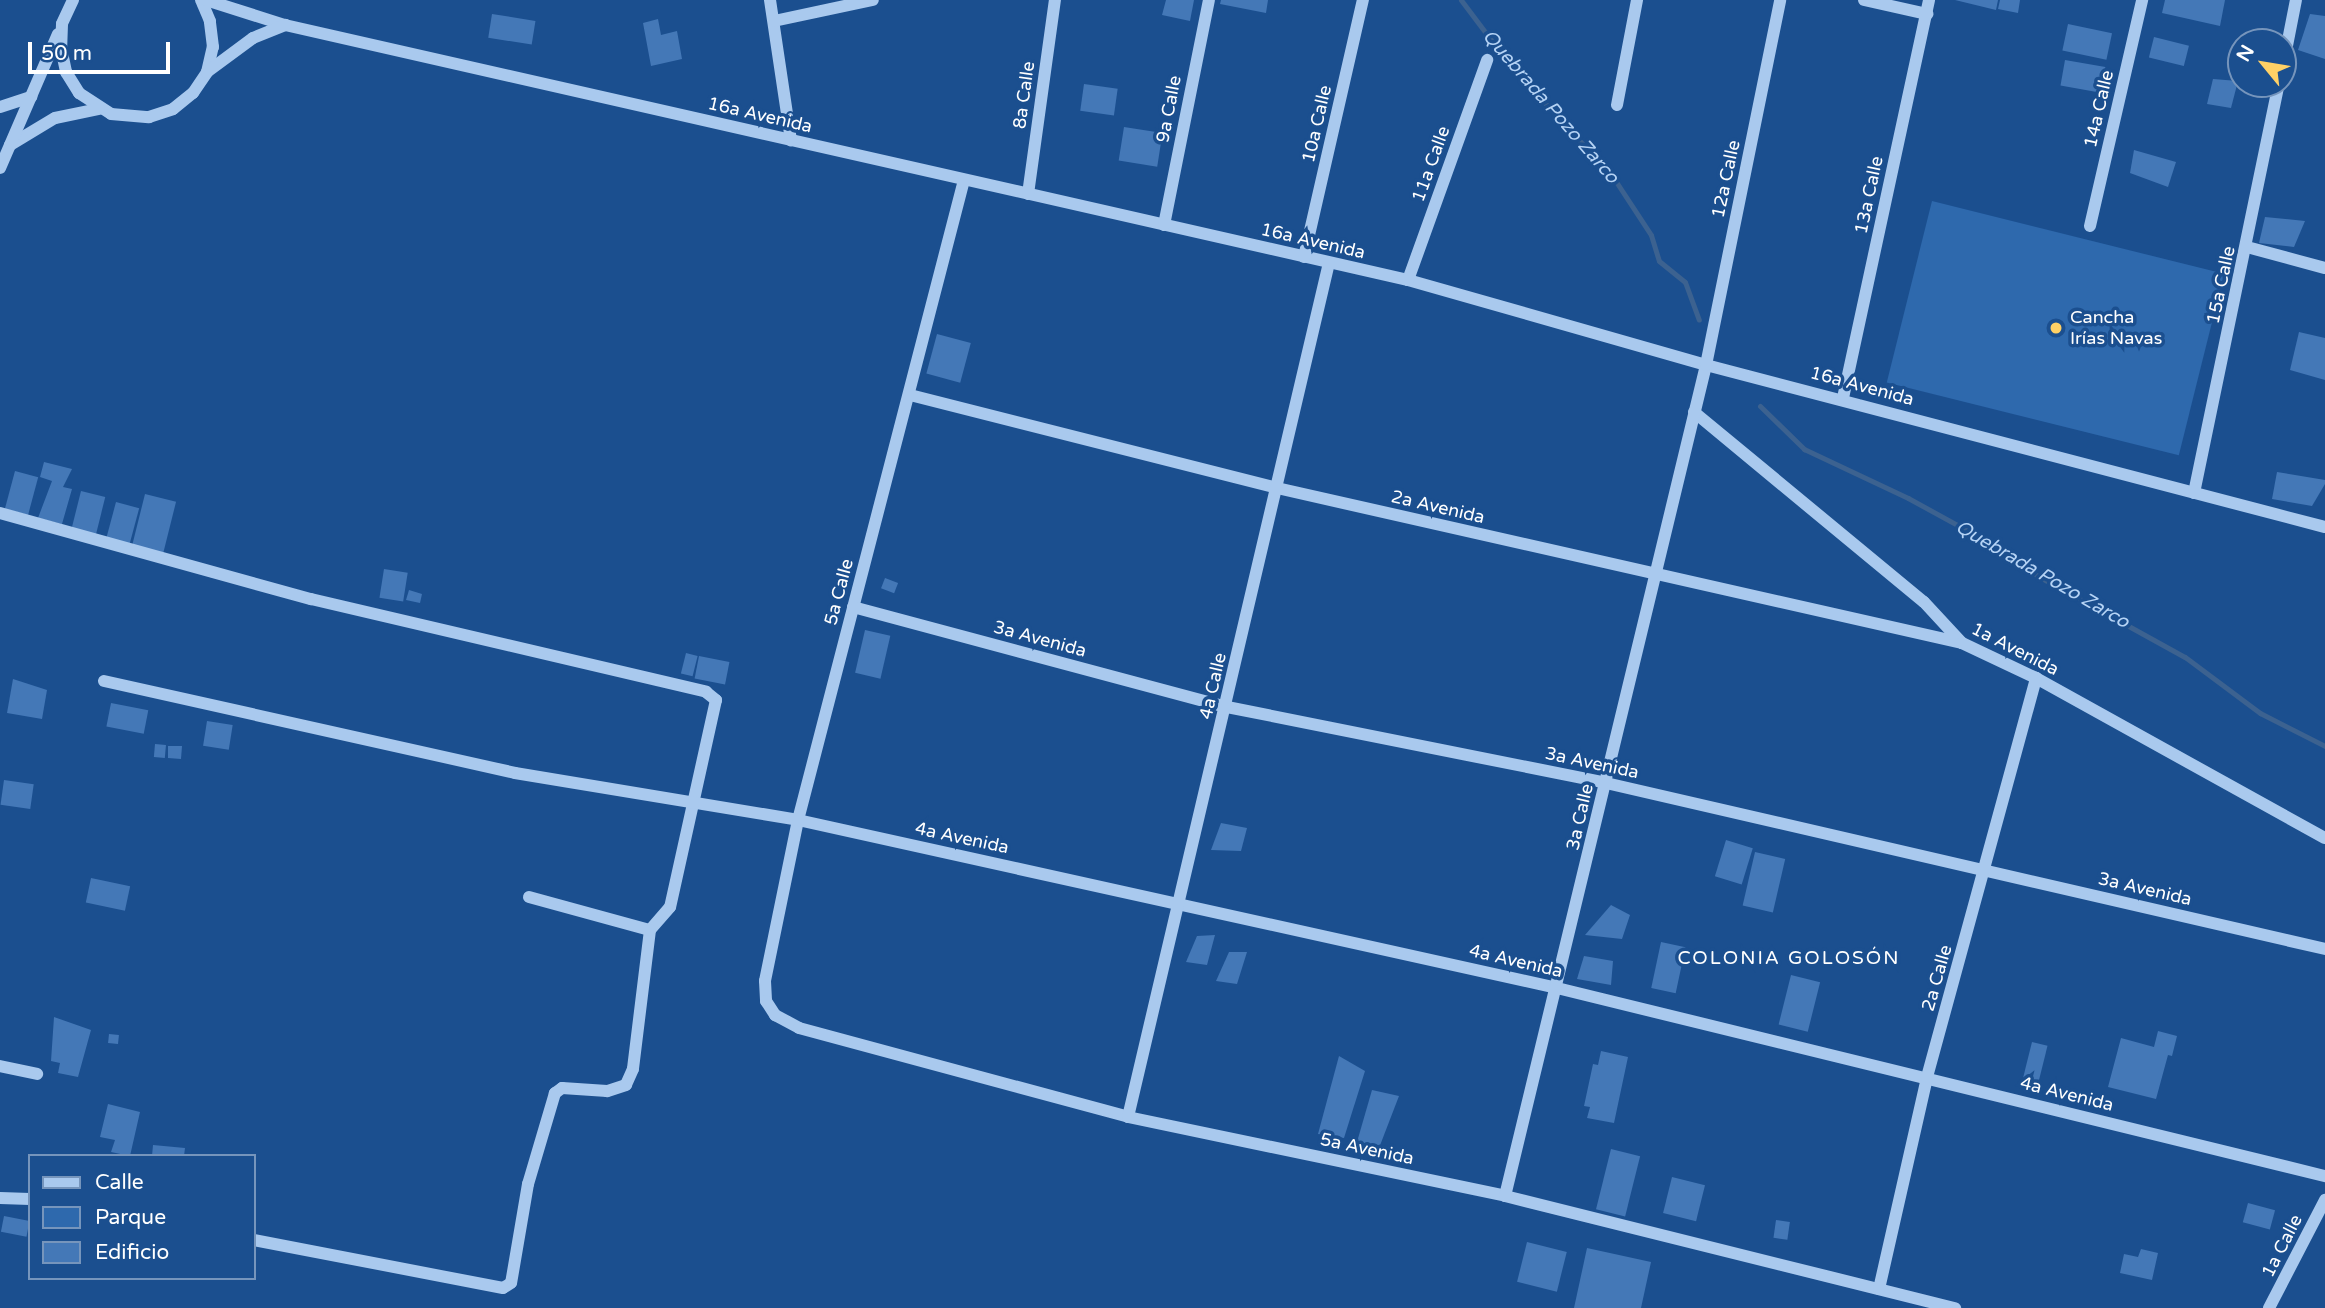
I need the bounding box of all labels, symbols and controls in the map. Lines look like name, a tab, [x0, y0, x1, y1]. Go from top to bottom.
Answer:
water label: Quebrada Pozo Zarco	[1477, 25, 1623, 189]
scale bar	[32, 28, 173, 72]
north arrow	[2227, 28, 2297, 98]
text: 50 m	[41, 41, 92, 66]
text: N	[2232, 41, 2259, 66]
street label: 8a Calle	[1009, 60, 1039, 130]
street label: 14a Calle	[2080, 68, 2118, 150]
street label: 9a Calle	[1152, 74, 1186, 144]
street label: 10a Calle	[1298, 83, 1336, 165]
street label: 16a Avenida	[706, 92, 814, 138]
street label: 11a Calle	[1407, 123, 1455, 205]
street label: 12a Calle	[1707, 138, 1745, 220]
street label: 13a Calle	[1850, 154, 1888, 236]
street label: 16a Avenida	[1259, 218, 1367, 264]
street label: 15a Calle	[2202, 244, 2240, 326]
place label: Cancha Irías Navas	[2070, 307, 2162, 350]
marker: Cancha Irías Navas	[2048, 320, 2064, 336]
street label: 16a Avenida	[1808, 362, 1916, 410]
street label: 2a Avenida	[1389, 486, 1487, 528]
water label: Quebrada Pozo Zarco	[1951, 516, 2133, 634]
street label: 5a Calle	[820, 556, 858, 628]
street label: 3a Avenida	[991, 616, 1089, 662]
street label: 1a Avenida	[1968, 618, 2062, 680]
street label: 4a Calle	[1195, 651, 1231, 721]
street label: 3a Avenida	[1543, 743, 1641, 783]
street label: 3a Calle	[1562, 782, 1598, 852]
street label: 4a Avenida	[913, 818, 1011, 858]
street label: 3a Avenida	[2096, 868, 2194, 910]
street label: 4a Avenida	[1467, 940, 1565, 982]
street label: 2a Calle	[1917, 942, 1957, 1014]
district label: COLONIA GOLOSÓN	[1679, 948, 1899, 970]
street label: 4a Avenida	[2018, 1072, 2116, 1116]
street label: 5a Avenida	[1318, 1129, 1416, 1169]
legend	[28, 1154, 256, 1280]
text: Calle	[95, 1170, 144, 1195]
text: Parque	[95, 1205, 166, 1230]
street label: 1a Calle	[2257, 1211, 2307, 1281]
text: Edificio	[95, 1240, 169, 1265]

